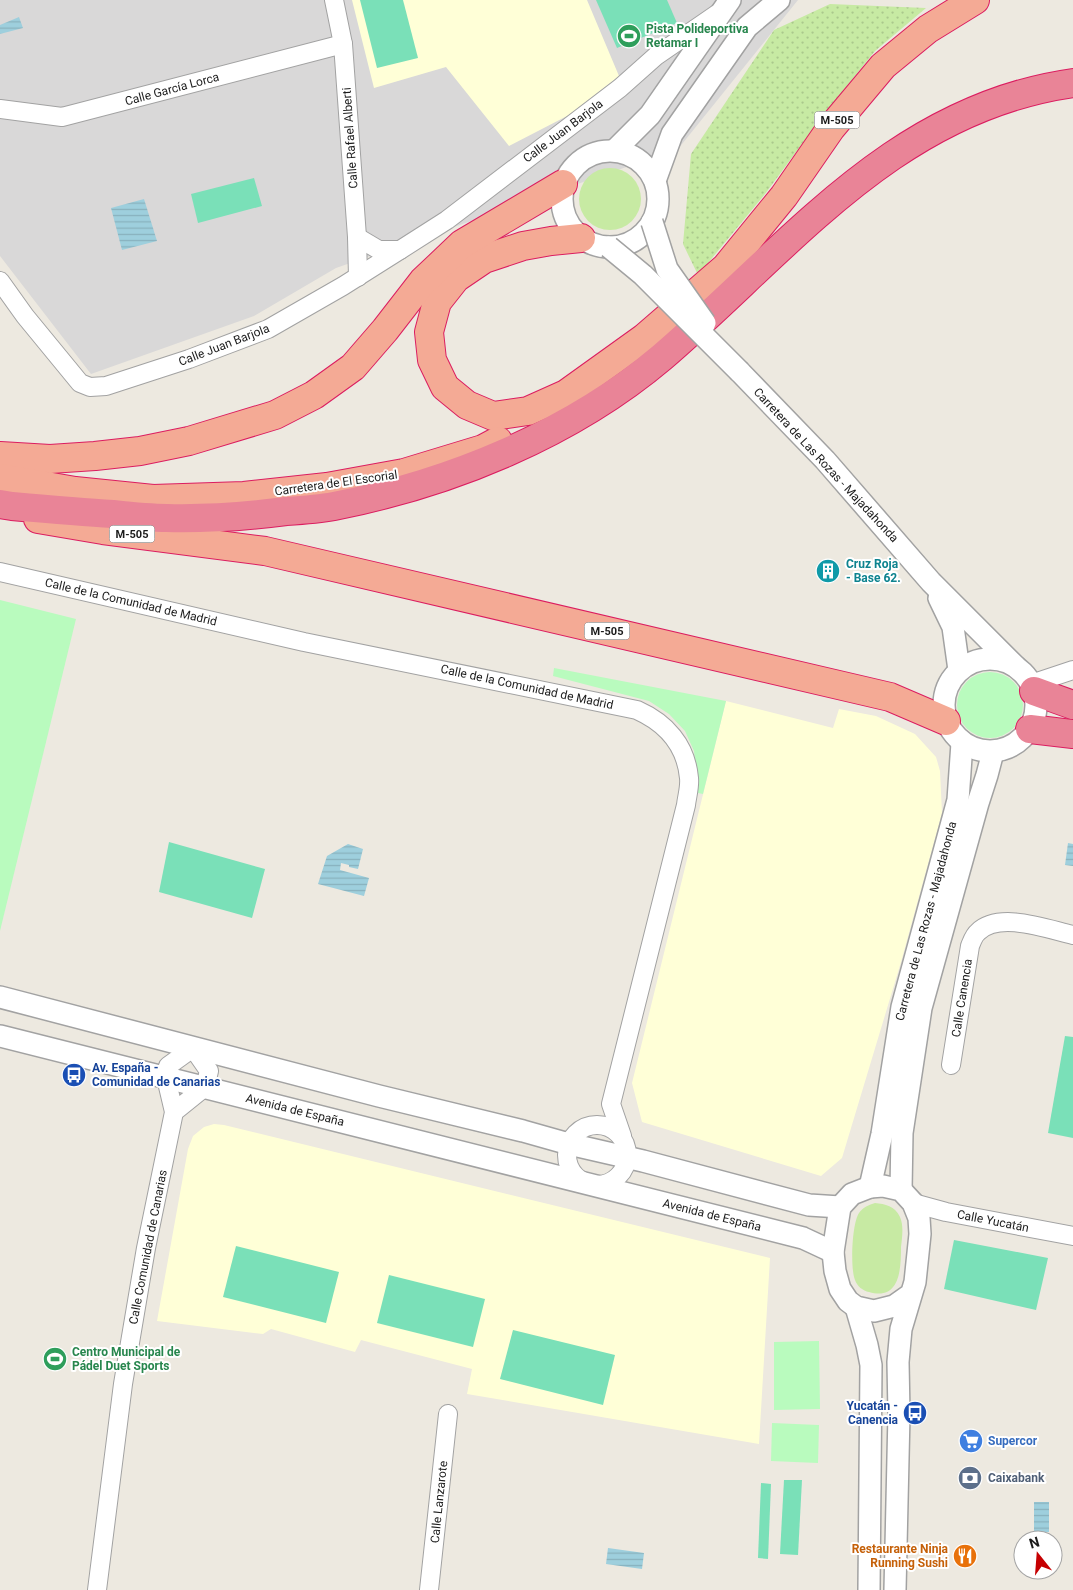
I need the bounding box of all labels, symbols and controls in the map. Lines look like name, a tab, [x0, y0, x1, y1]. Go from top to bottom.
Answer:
place label: Pista Polideportiva Retamar I	[646, 22, 749, 50]
sports icon: Pista Polideportiva Retamar I	[616, 23, 642, 49]
street label: Calle García Lorca	[123, 70, 221, 108]
street label: Calle Rafael Alberti	[339, 87, 361, 189]
street label: Calle Juan Barjola	[520, 96, 606, 166]
road number: M-505	[814, 112, 860, 128]
street label: Calle Juan Barjola	[177, 321, 271, 369]
street label: Carretera de Las Rozas - Majadahonda	[751, 385, 901, 545]
street label: Carretera de El Escorial	[274, 467, 398, 499]
road number: M-505	[110, 526, 154, 542]
place label: Cruz Roja - Base 62.	[846, 557, 901, 585]
building icon: Cruz Roja - Base 62.	[815, 558, 841, 584]
street label: Calle de la Comunidad de Madrid	[44, 575, 218, 629]
road number: M-505	[584, 622, 630, 640]
street label: Calle de la Comunidad de Madrid	[439, 662, 615, 712]
street label: Carretera de Las Rozas - Majadahonda	[893, 820, 959, 1022]
street label: Calle Canencia	[949, 958, 975, 1038]
place label: Av. España - Comunidad de Canarias	[92, 1061, 220, 1089]
bus stop icon: Av. España - Comunidad de Canarias	[61, 1062, 87, 1088]
street label: Avenida de España	[244, 1091, 346, 1129]
street label: Calle Comunidad de Canarias	[126, 1169, 170, 1325]
street label: Avenida de España	[661, 1196, 763, 1234]
street label: Calle Yucatán	[956, 1207, 1030, 1235]
place label: Centro Municipal de Pádel Duet Sports	[72, 1345, 181, 1373]
sports icon: Centro Municipal de Pádel Duet Sports	[42, 1346, 68, 1372]
place label: Yucatán - Canencia	[846, 1399, 899, 1427]
bus stop icon: Yucatán - Canencia	[902, 1400, 928, 1426]
supermarket icon: Supercor	[958, 1428, 984, 1454]
place label: Supercor	[988, 1434, 1038, 1448]
street label: Calle Lanzarote	[428, 1460, 450, 1544]
bank icon: Caixabank	[957, 1465, 983, 1491]
place label: Caixabank	[988, 1471, 1045, 1485]
north arrow	[1013, 1530, 1063, 1580]
text: N	[1027, 1533, 1041, 1552]
place label: Restaurante Ninja Running Sushi	[852, 1542, 949, 1570]
restaurant icon: Restaurante Ninja Running Sushi	[952, 1543, 978, 1569]

